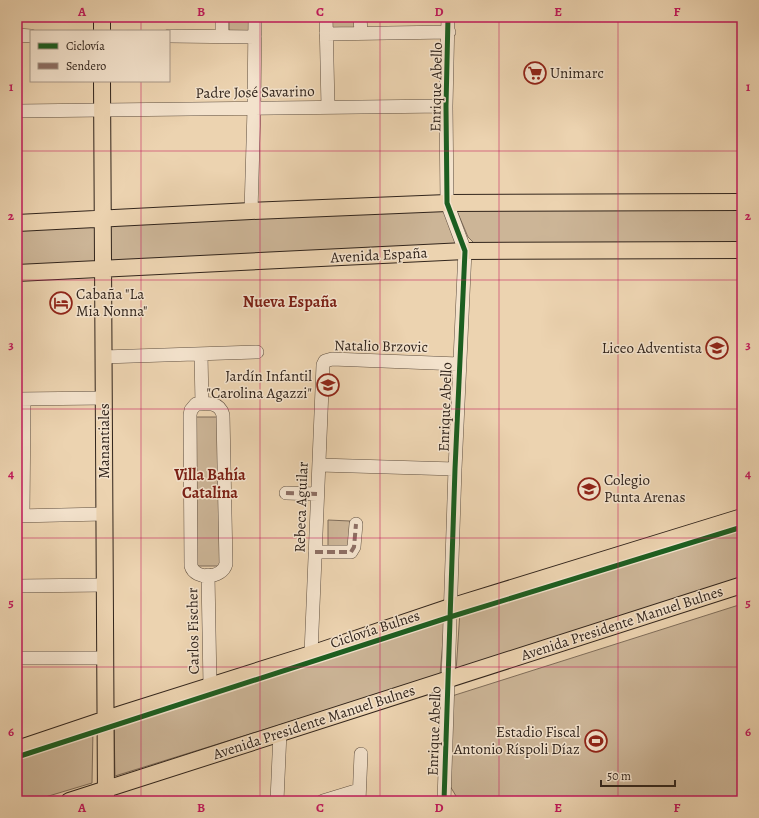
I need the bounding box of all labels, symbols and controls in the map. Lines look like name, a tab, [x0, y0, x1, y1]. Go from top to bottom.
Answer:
text: A	[77, 3, 87, 20]
text: B	[197, 3, 205, 20]
text: C	[316, 3, 324, 20]
text: D	[434, 3, 444, 20]
text: E	[554, 3, 562, 20]
text: F	[674, 3, 681, 20]
legend	[30, 30, 170, 82]
text: Ciclovía	[66, 38, 105, 54]
street label: Enrique Abello	[425, 42, 447, 132]
text: Sendero	[66, 58, 106, 74]
supermarket icon: Unimarc	[522, 60, 548, 86]
place label: Unimarc	[550, 63, 604, 83]
text: 1	[9, 78, 14, 95]
text: 1	[746, 78, 751, 95]
street label: Padre José Savarino	[195, 81, 315, 103]
text: 2	[8, 207, 15, 224]
text: 2	[745, 207, 752, 224]
street label: Avenida España	[329, 242, 428, 268]
place label: Cabaña "La Mia Nonna"	[76, 284, 147, 321]
hotel icon: Cabaña "La Mia Nonna"	[48, 290, 74, 316]
district label: Nueva España	[243, 291, 338, 313]
street label: Natalio Brzovic	[334, 335, 428, 357]
school or university icon: Liceo Adventista	[704, 335, 730, 361]
text: 3	[8, 336, 14, 353]
text: 3	[745, 336, 751, 353]
place label: Liceo Adventista	[602, 338, 702, 358]
street label: Enrique Abello	[433, 362, 457, 452]
place label: Jardín Infantil "Carolina Agazzi"	[206, 366, 312, 403]
school or university icon: Jardín Infantil "Carolina Agazzi"	[315, 372, 341, 398]
street label: Manantiales	[94, 403, 114, 479]
street label: Rebeca Aguilar	[289, 461, 313, 553]
district label: Villa Bahía Catalina	[173, 464, 246, 504]
text: 4	[8, 465, 14, 482]
text: 4	[745, 465, 751, 482]
place label: Colegio Punta Arenas	[604, 470, 686, 507]
school or university icon: Colegio Punta Arenas	[576, 476, 602, 502]
street label: Avenida Presidente Manuel Bulnes	[517, 581, 726, 665]
street label: Carlos Fischer	[182, 587, 204, 675]
text: 5	[8, 594, 14, 611]
text: 5	[745, 594, 751, 611]
street label: Ciclovía Bulnes	[328, 605, 422, 653]
street label: Avenida Presidente Manuel Bulnes	[209, 680, 418, 764]
street label: Enrique Abello	[422, 686, 446, 776]
place label: Estadio Fiscal Antonio Ríspoli Díaz	[453, 722, 580, 759]
text: 6	[8, 723, 14, 740]
text: 6	[745, 723, 751, 740]
sports icon: Estadio Fiscal Antonio Ríspoli Díaz	[583, 728, 609, 754]
scale bar	[601, 762, 675, 788]
text: 50 m	[607, 768, 631, 784]
text: A	[77, 799, 87, 816]
text: B	[197, 799, 205, 816]
text: C	[316, 799, 324, 816]
text: D	[434, 799, 444, 816]
text: E	[554, 799, 562, 816]
text: F	[674, 799, 681, 816]

